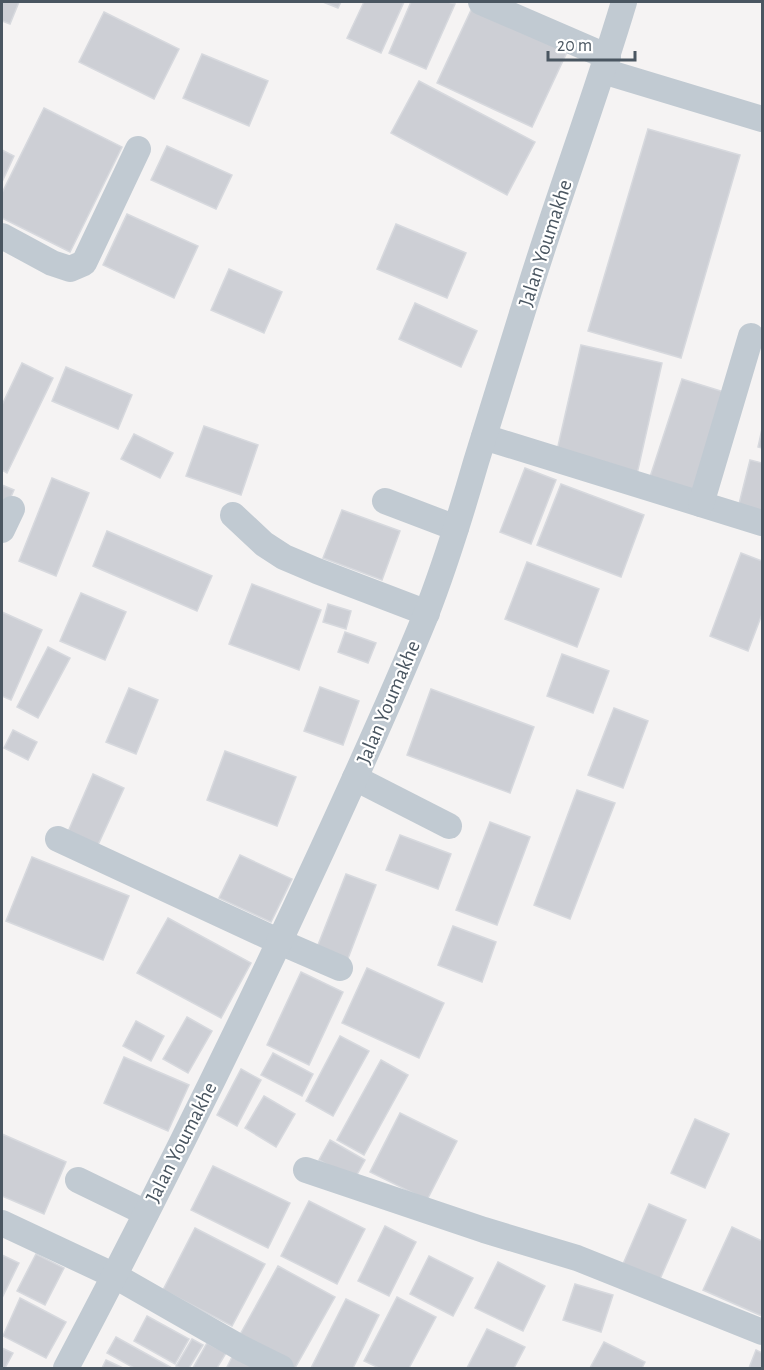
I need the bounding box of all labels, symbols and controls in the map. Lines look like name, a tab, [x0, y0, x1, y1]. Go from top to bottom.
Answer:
scale bar	[548, 24, 635, 62]
text: 20 m	[557, 37, 592, 55]
street label: Jalan Youmakhe	[515, 177, 576, 309]
street label: Jalan Youmakhe	[353, 637, 424, 767]
street label: Jalan Youmakhe	[142, 1079, 221, 1206]

